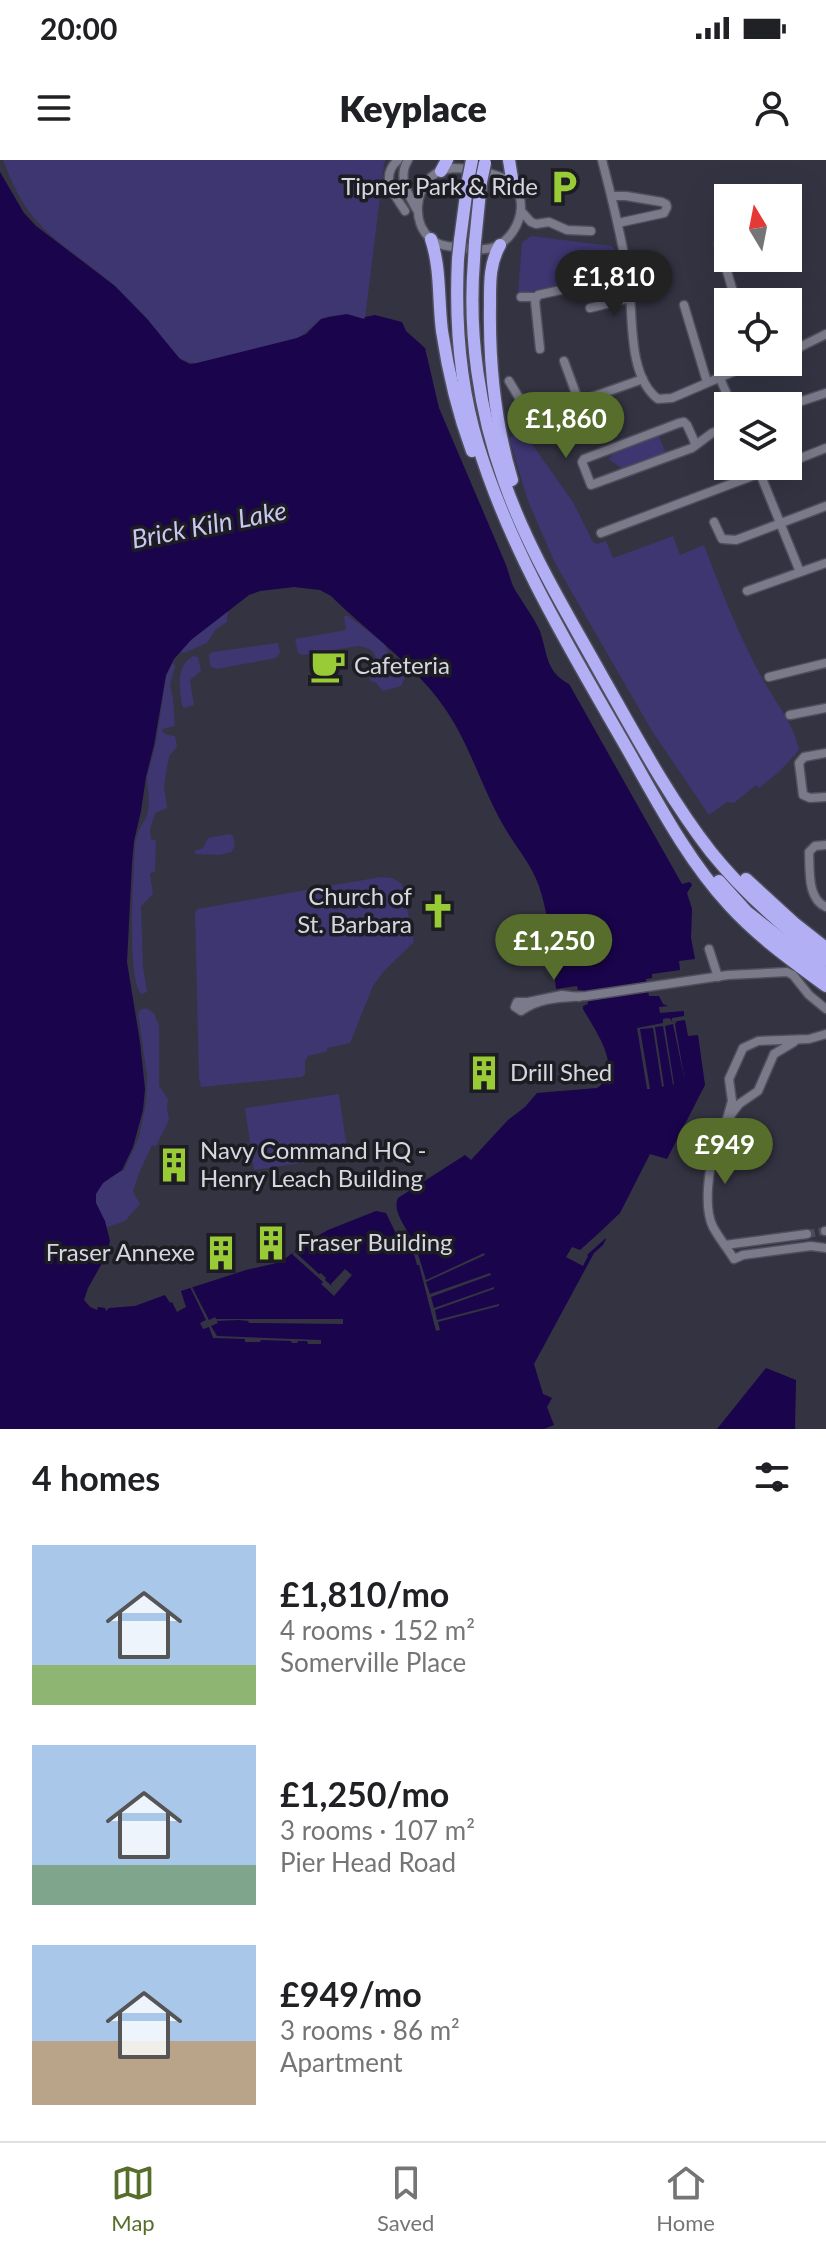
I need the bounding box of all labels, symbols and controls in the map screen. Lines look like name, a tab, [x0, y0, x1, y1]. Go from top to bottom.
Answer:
text: 20:00	[40, 10, 117, 46]
icon: menu	[32, 86, 76, 130]
text: Keyplace	[339, 86, 487, 130]
icon: person	[750, 86, 794, 130]
parking icon: Tipner Park & Ride	[545, 168, 583, 206]
place label: Tipner Park & Ride	[341, 171, 538, 200]
north arrow	[714, 184, 802, 272]
map controls	[714, 184, 802, 480]
pin: £1,810	[549, 250, 679, 318]
text: £1,810	[573, 260, 655, 292]
button: locate	[714, 288, 802, 376]
pin: £1,860	[501, 392, 631, 460]
button: layers	[714, 392, 802, 480]
text: £1,860	[525, 402, 607, 434]
water label: Brick Kiln Lake	[128, 493, 289, 555]
cafe icon: Cafeteria	[309, 647, 347, 685]
place label: Cafeteria	[354, 650, 450, 679]
place label: Church of St. Barbara	[297, 881, 413, 938]
church icon: Church of St. Barbara	[419, 892, 457, 930]
pin: £1,250	[489, 914, 619, 982]
text: £1,250	[513, 924, 595, 956]
building icon: Drill Shed	[465, 1054, 503, 1092]
place label: Drill Shed	[510, 1057, 612, 1086]
pin: £949	[678, 1118, 772, 1186]
text: £949	[695, 1128, 755, 1160]
place label: Navy Command HQ - Henry Leach Building	[200, 1135, 426, 1192]
building icon: Navy Command HQ - Henry Leach Building	[155, 1146, 193, 1184]
building icon: Fraser Building	[252, 1224, 290, 1262]
place label: Fraser Building	[297, 1227, 453, 1256]
building icon: Fraser Annexe	[202, 1234, 240, 1272]
place label: Fraser Annexe	[46, 1237, 195, 1266]
icon: filters	[750, 1455, 794, 1499]
text: 4 homes	[32, 1457, 160, 1498]
text: £1,810/mo	[280, 1573, 449, 1614]
icon: home	[96, 1577, 192, 1673]
text: 4 rooms · 152 m²	[280, 1614, 475, 1646]
text: Somerville Place	[280, 1646, 466, 1678]
text: £1,250/mo	[280, 1773, 449, 1814]
icon: home	[96, 1777, 192, 1873]
text: 3 rooms · 107 m²	[280, 1814, 475, 1846]
text: Pier Head Road	[280, 1846, 456, 1878]
text: £949/mo	[280, 1973, 422, 2014]
icon: home	[96, 1977, 192, 2073]
text: 3 rooms · 86 m²	[280, 2014, 460, 2046]
text: Apartment	[280, 2046, 403, 2078]
tab: Map	[111, 2161, 155, 2236]
tab: Saved	[377, 2161, 434, 2236]
tab: Home	[656, 2161, 715, 2236]

